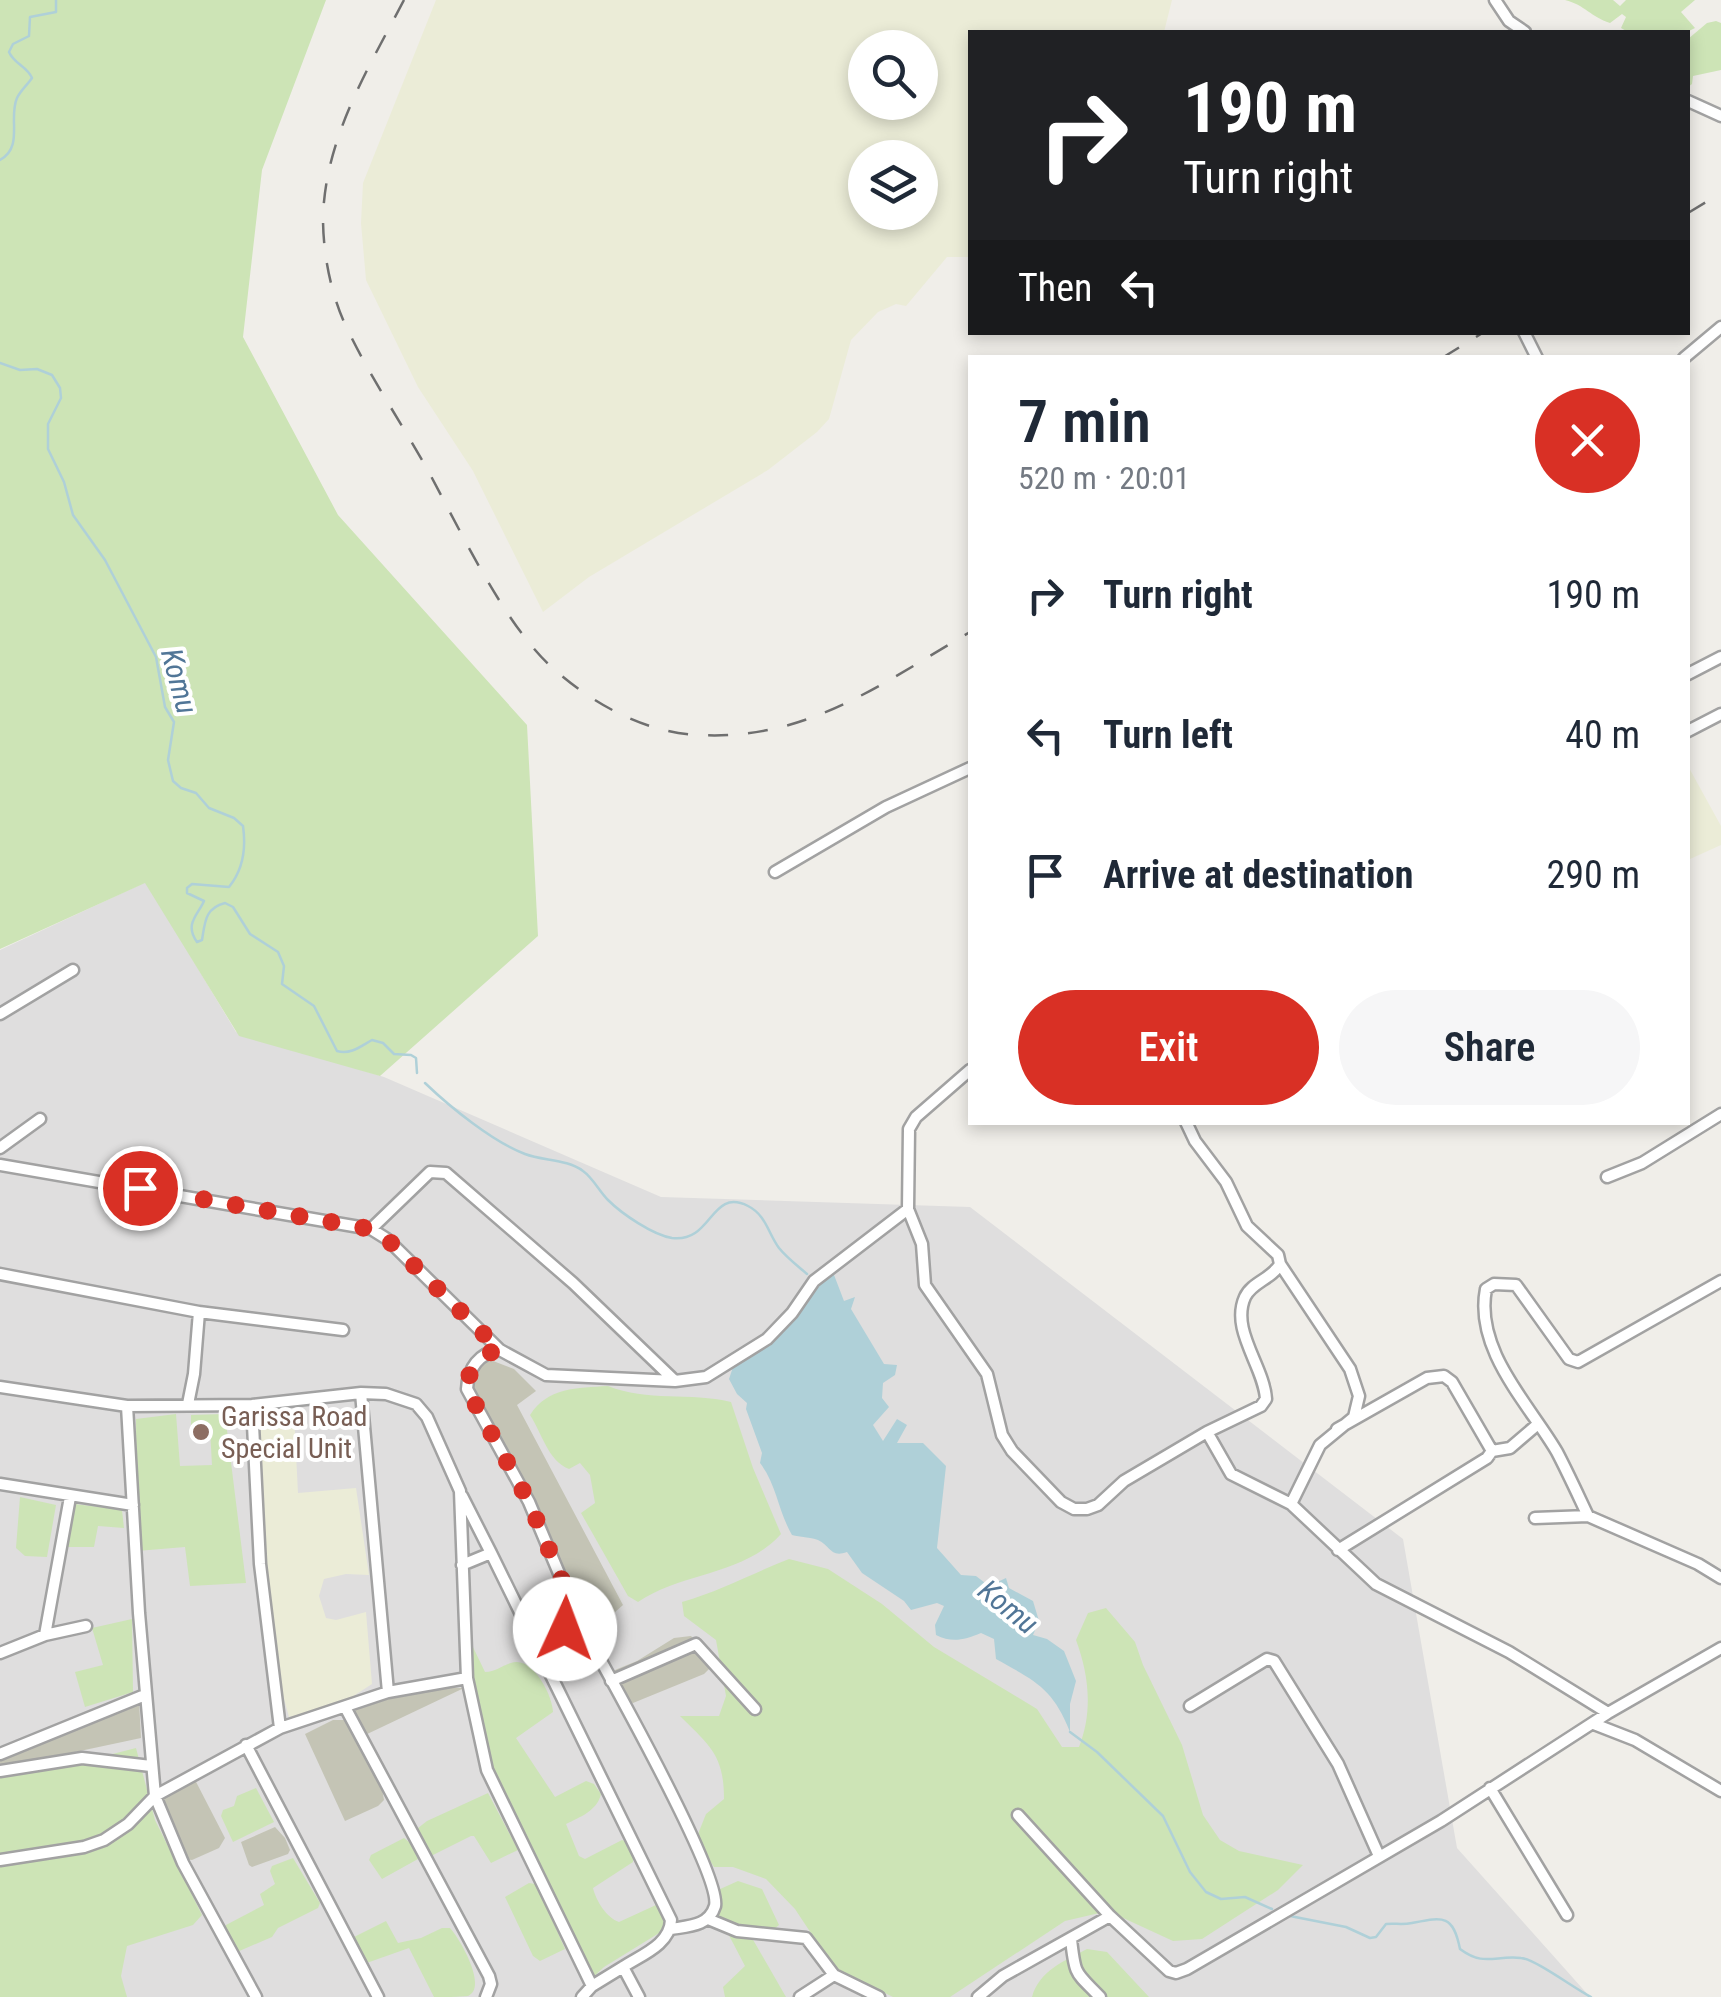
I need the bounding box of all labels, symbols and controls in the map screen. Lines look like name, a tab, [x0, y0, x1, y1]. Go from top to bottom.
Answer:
map controls	[848, 30, 938, 230]
button: search	[848, 30, 938, 120]
text: 190 m	[1183, 67, 1357, 149]
icon: right	[1018, 70, 1148, 200]
button: layers	[848, 140, 938, 230]
text: Turn right	[1183, 151, 1353, 204]
icon: left	[1112, 260, 1167, 315]
text: Then	[1018, 266, 1092, 310]
text: 7 min	[1018, 386, 1151, 457]
button: close	[1535, 388, 1640, 493]
text: 520 m · 20:01	[1018, 459, 1190, 497]
icon: right	[1018, 568, 1073, 623]
text: Turn right	[1103, 573, 1253, 617]
text: 190 m	[1546, 573, 1640, 617]
water label: Komu	[154, 644, 205, 717]
icon: left	[1018, 708, 1073, 763]
text: Turn left	[1103, 713, 1233, 757]
text: 40 m	[1565, 713, 1640, 757]
icon: arrive	[1018, 848, 1073, 903]
text: Arrive at destination	[1103, 853, 1413, 897]
text: 290 m	[1546, 853, 1640, 897]
button: Exit	[1018, 990, 1319, 1105]
button: Share	[1339, 990, 1640, 1105]
pin	[98, 1146, 183, 1231]
icon: arrive	[113, 1161, 168, 1216]
place label: Garissa Road Special Unit	[221, 1400, 368, 1465]
marker: Garissa Road Special Unit	[190, 1421, 212, 1443]
water label: Komu	[972, 1572, 1045, 1641]
position arrow	[513, 1577, 617, 1681]

